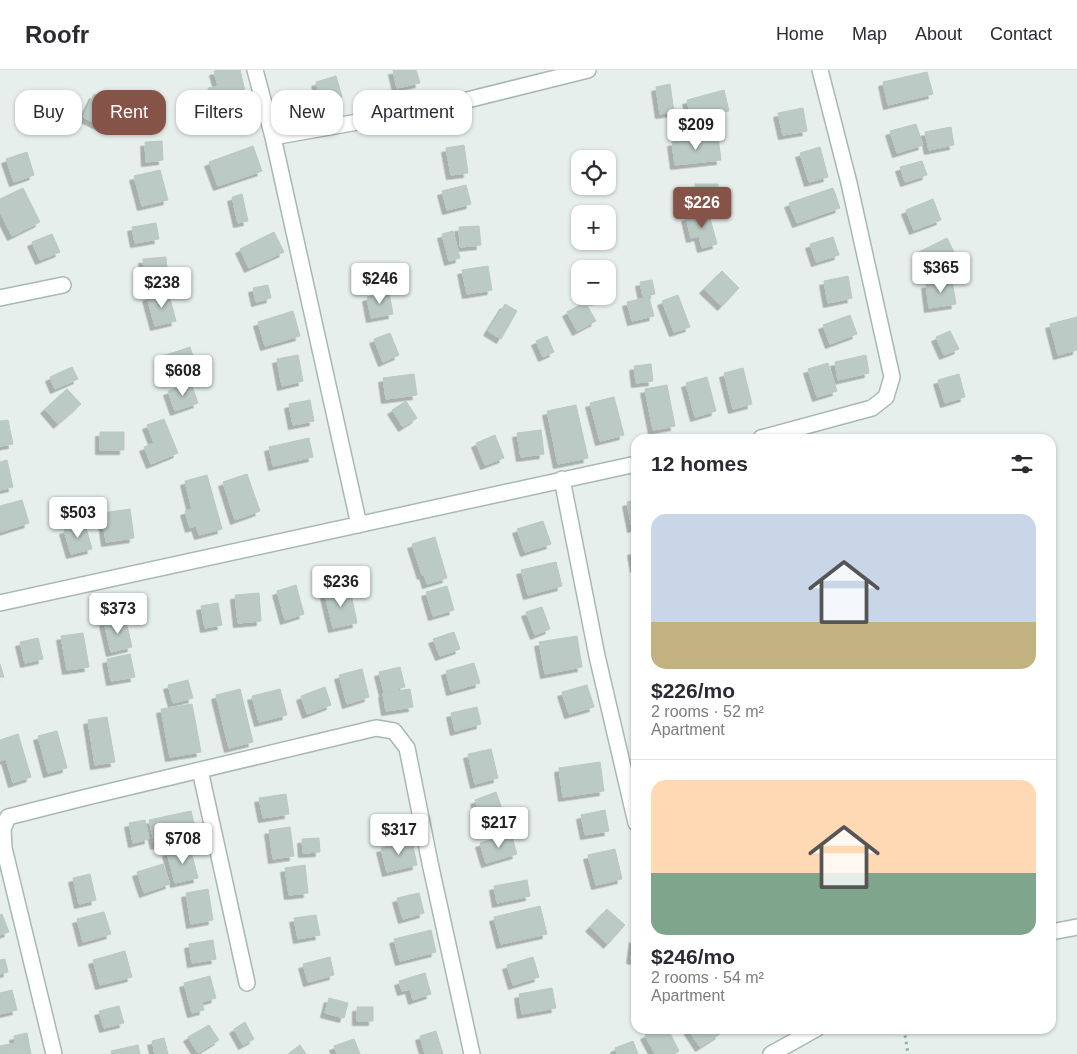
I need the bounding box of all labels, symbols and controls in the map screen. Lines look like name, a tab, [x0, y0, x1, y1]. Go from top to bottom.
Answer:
text: Roofr	[25, 21, 89, 48]
text: Home	[776, 24, 824, 44]
text: Map	[852, 24, 887, 44]
text: About	[915, 24, 962, 44]
text: Contact	[990, 24, 1052, 44]
chip: Buy	[15, 90, 82, 135]
chip: Rent	[92, 90, 166, 135]
chip: Filters	[176, 90, 261, 135]
chip: New	[271, 90, 343, 135]
chip: Apartment	[353, 90, 472, 135]
pin: $209	[666, 108, 726, 151]
text: $209	[678, 116, 714, 133]
map controls	[571, 150, 616, 305]
button: locate	[571, 150, 616, 195]
pin: $226	[672, 186, 732, 229]
text: $226	[684, 194, 720, 211]
button: +	[571, 205, 616, 250]
pin: $365	[911, 252, 971, 294]
text: $365	[923, 259, 959, 276]
button: −	[571, 260, 616, 305]
pin: $246	[350, 262, 410, 305]
pin: $238	[132, 266, 192, 309]
text: $246	[362, 270, 398, 287]
text: $238	[144, 274, 180, 291]
pin: $608	[153, 354, 213, 397]
text: $608	[165, 362, 201, 379]
icon: filters	[1008, 450, 1036, 478]
text: 12 homes	[651, 452, 748, 475]
pin: $503	[48, 496, 108, 539]
text: $503	[60, 504, 96, 521]
icon: home	[799, 547, 889, 637]
pin: $236	[311, 566, 371, 608]
text: $236	[323, 573, 359, 590]
pin: $373	[88, 592, 148, 635]
text: $373	[100, 600, 136, 617]
text: $226/mo	[651, 679, 735, 702]
text: 2 rooms · 52 m²	[651, 703, 764, 720]
text: Apartment	[651, 721, 725, 738]
pin: $217	[469, 806, 529, 849]
icon: home	[799, 812, 889, 902]
pin: $317	[369, 814, 429, 856]
text: $217	[481, 814, 517, 831]
text: $317	[381, 821, 417, 838]
pin: $708	[153, 822, 213, 865]
text: $708	[165, 830, 201, 847]
text: $246/mo	[651, 945, 735, 968]
text: 2 rooms · 54 m²	[651, 969, 764, 986]
text: Apartment	[651, 987, 725, 1004]

